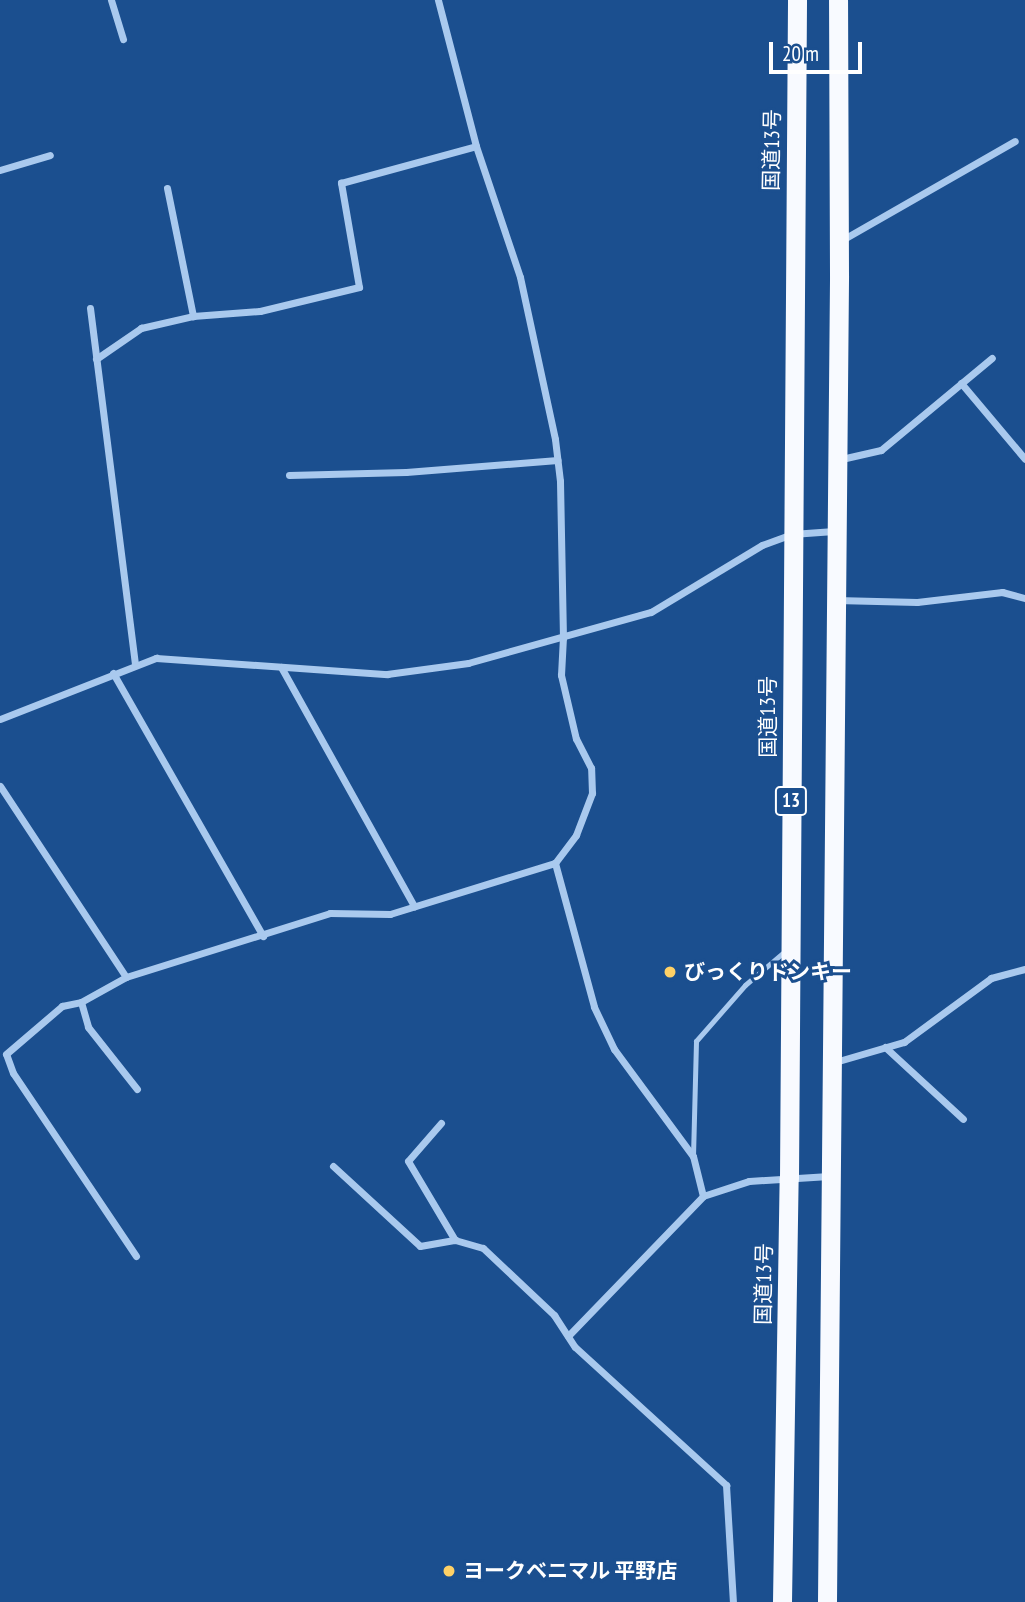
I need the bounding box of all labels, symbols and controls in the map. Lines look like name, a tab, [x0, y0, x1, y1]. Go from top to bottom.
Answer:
scale bar	[773, 28, 866, 72]
text: 20 m	[782, 40, 819, 67]
street label: 国道13号	[759, 109, 785, 191]
street label: 国道13号	[755, 676, 781, 758]
road number: 13	[774, 786, 808, 816]
place label: びっくりドンキー	[684, 959, 852, 985]
marker: びっくりドンキー	[662, 964, 678, 980]
street label: 国道13号	[751, 1243, 777, 1325]
place label: ヨークベニマル 平野店	[463, 1558, 677, 1584]
marker: ヨークベニマル 平野店	[441, 1563, 457, 1579]

